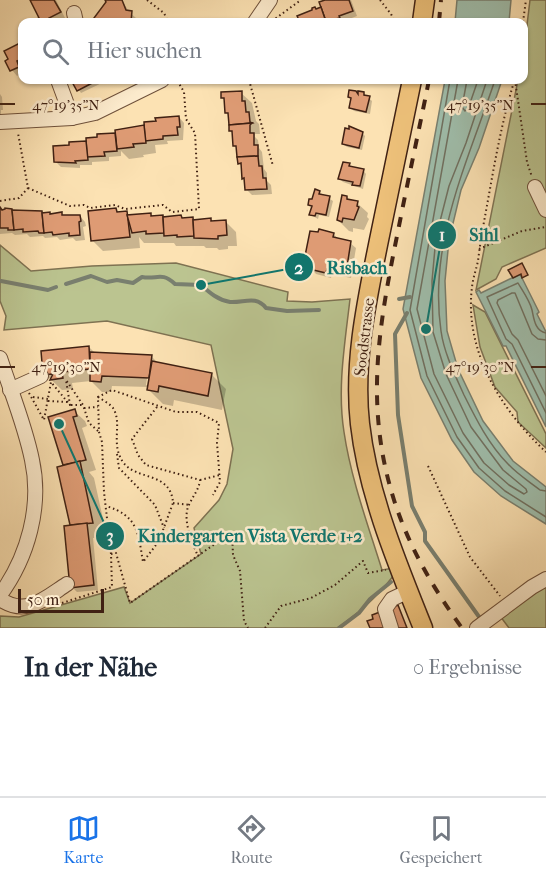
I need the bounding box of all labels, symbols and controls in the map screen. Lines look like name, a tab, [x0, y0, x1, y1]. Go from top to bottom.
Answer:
search box	[18, 18, 528, 84]
icon: search	[39, 35, 72, 68]
text: Hier suchen	[87, 38, 202, 64]
text: 47°19'35"N	[32, 96, 100, 114]
text: 47°19'35"N	[446, 96, 514, 114]
callout: Sihl	[427, 217, 511, 253]
text: 1	[439, 225, 445, 246]
text: Sihl	[469, 225, 500, 246]
callout: Risbach	[284, 249, 399, 285]
text: 2	[294, 258, 304, 279]
text: Risbach	[327, 258, 388, 279]
street label: Soodstrasse	[350, 297, 378, 377]
text: 47°19'30"N	[31, 358, 101, 376]
text: 47°19'30"N	[445, 358, 515, 376]
callout: Kindergarten Vista Verde 1+2	[95, 518, 374, 554]
text: 3	[106, 526, 114, 547]
text: Kindergarten Vista Verde 1+2	[137, 526, 363, 547]
scale bar	[18, 586, 104, 614]
text: 50 m	[27, 590, 59, 609]
text: In der Nähe	[24, 652, 157, 683]
text: 0 Ergebnisse	[413, 656, 522, 679]
tab: Karte	[64, 812, 103, 867]
tab: Route	[230, 812, 272, 867]
tab: Gespeichert	[400, 812, 482, 867]

